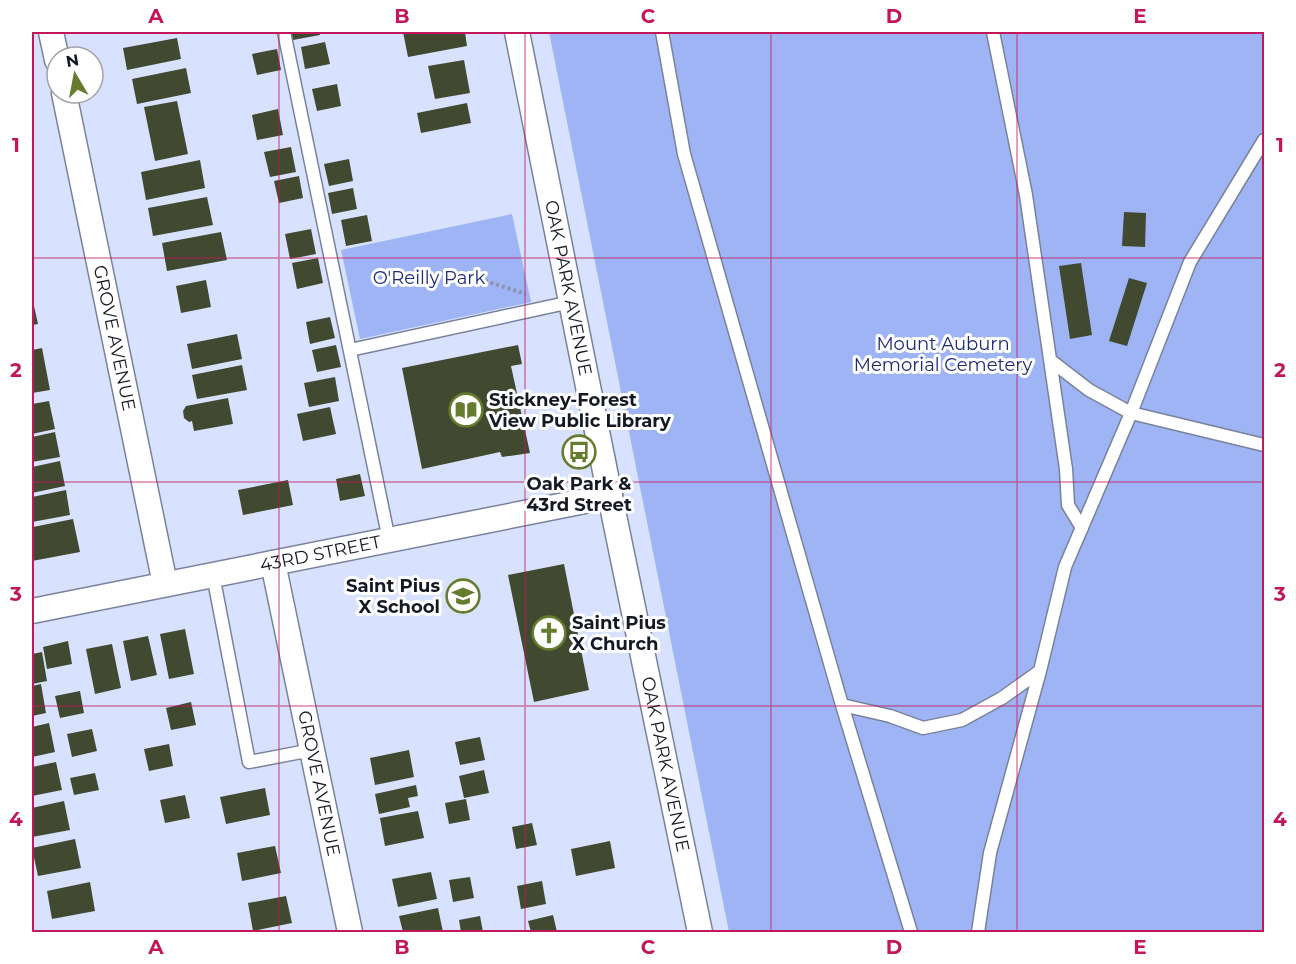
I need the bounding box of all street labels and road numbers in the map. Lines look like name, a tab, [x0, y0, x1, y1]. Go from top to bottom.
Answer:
street label: OAK PARK AVENUE	[540, 198, 597, 378]
street label: GROVE AVENUE	[89, 263, 140, 413]
street label: 43RD STREET	[258, 531, 384, 576]
street label: OAK PARK AVENUE	[637, 674, 694, 854]
street label: GROVE AVENUE	[293, 708, 345, 858]

